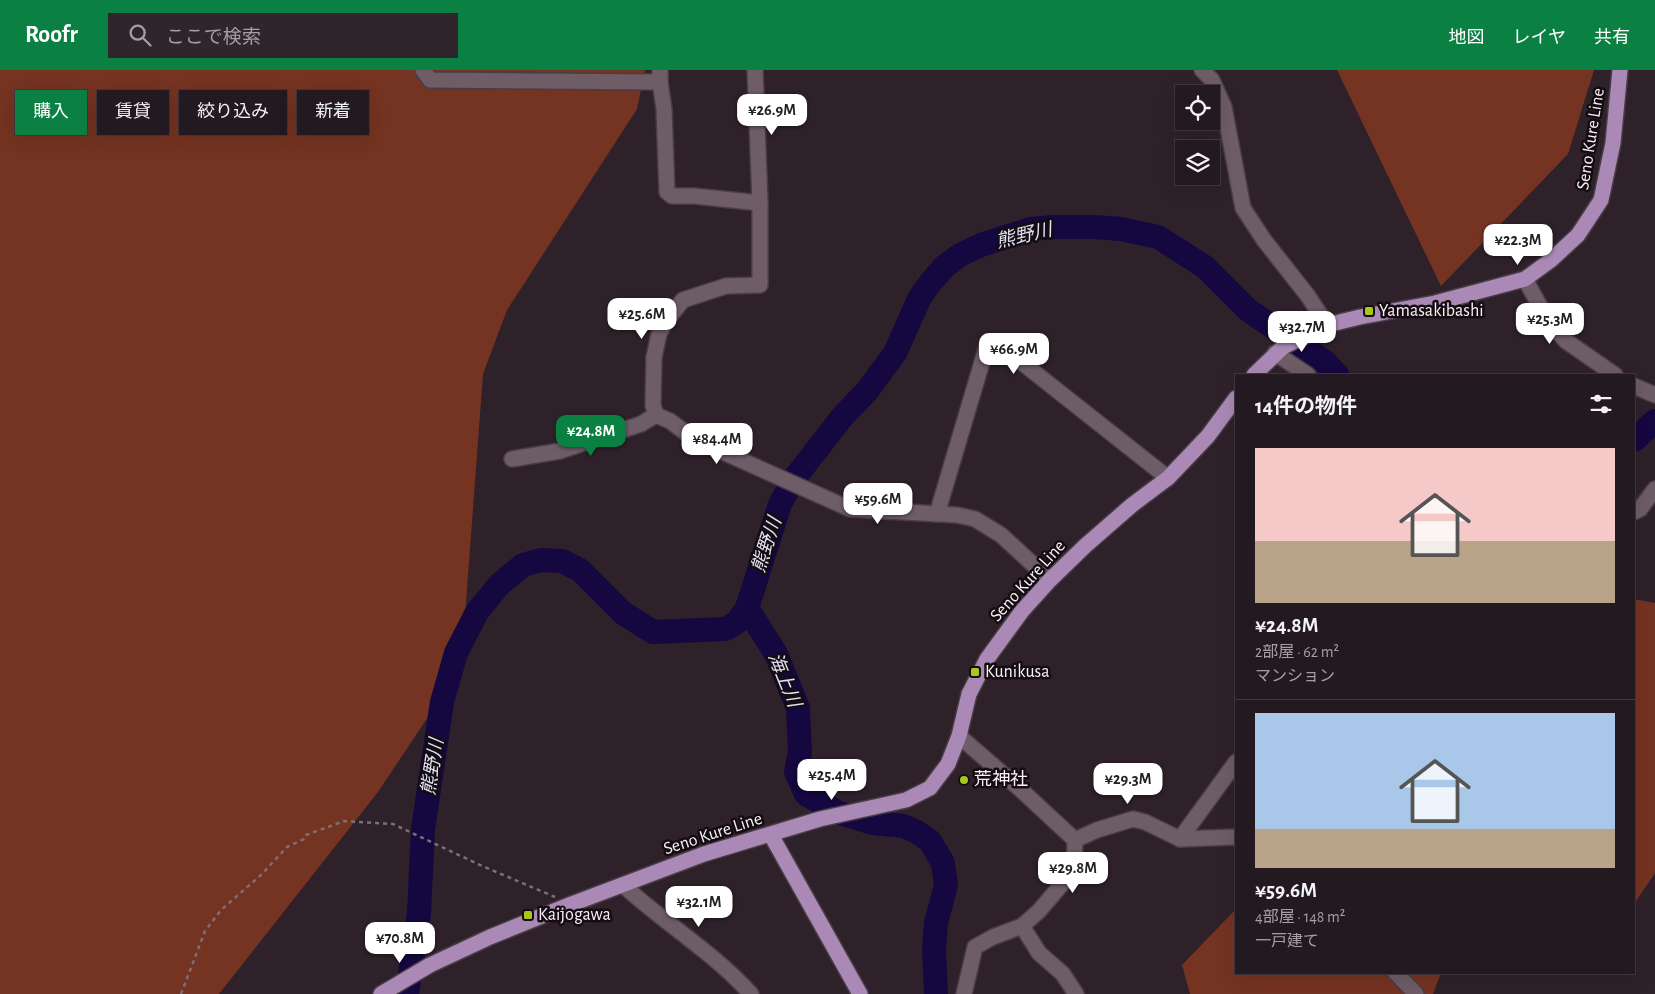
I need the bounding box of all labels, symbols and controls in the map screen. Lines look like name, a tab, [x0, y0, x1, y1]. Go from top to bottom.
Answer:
search box	[108, 13, 458, 58]
icon: search	[126, 21, 154, 49]
text: Roofr	[25, 23, 78, 47]
text: ここで検索	[166, 28, 261, 47]
text: 地図	[1449, 29, 1485, 47]
text: レイヤ	[1513, 29, 1566, 47]
text: 共有	[1594, 29, 1630, 47]
map controls	[1175, 85, 1220, 185]
button: locate	[1175, 85, 1220, 130]
street label: Seno Kure Line	[1574, 87, 1608, 191]
chip: 購入	[15, 90, 87, 135]
chip: 賃貸	[97, 90, 169, 135]
chip: 絞り込み	[179, 90, 287, 135]
chip: 新着	[297, 90, 369, 135]
pin: ¥26.9M	[731, 93, 813, 136]
text: ¥26.9M	[748, 102, 796, 118]
button: layers	[1175, 140, 1220, 185]
water label: 熊野川	[994, 219, 1056, 252]
pin: ¥22.3M	[1477, 224, 1559, 266]
text: ¥22.3M	[1495, 232, 1541, 248]
pin: ¥25.6M	[601, 298, 683, 340]
place label: Yamasakibashi	[1379, 302, 1484, 320]
pin: ¥25.3M	[1509, 302, 1591, 345]
marker: Yamasakibashi	[1363, 305, 1375, 317]
text: ¥25.6M	[618, 306, 666, 322]
pin: ¥32.7M	[1261, 310, 1343, 353]
text: ¥25.3M	[1527, 311, 1573, 327]
text: ¥32.7M	[1279, 319, 1325, 335]
pin: ¥66.9M	[973, 332, 1055, 375]
text: ¥66.9M	[990, 341, 1038, 357]
icon: filters	[1587, 390, 1615, 418]
text: 14件の物件	[1255, 396, 1357, 417]
pin: ¥24.8M	[550, 414, 632, 457]
pin: ¥84.4M	[676, 422, 758, 465]
text: ¥24.8M	[567, 423, 615, 439]
text: ¥84.4M	[693, 431, 741, 447]
icon: home	[1390, 480, 1480, 570]
pin: ¥59.6M	[837, 482, 919, 525]
text: ¥59.6M	[854, 491, 902, 507]
water label: 熊野川	[748, 513, 785, 575]
street label: Seno Kure Line	[987, 537, 1069, 625]
text: ¥24.8M	[1255, 615, 1318, 636]
text: 2部屋 · 62 m²	[1255, 644, 1339, 660]
water label: 海上川	[765, 650, 805, 712]
place label: Kunikusa	[985, 663, 1050, 681]
marker: Kunikusa	[969, 666, 981, 678]
text: マンション	[1255, 668, 1335, 684]
water label: 熊野川	[418, 735, 447, 797]
icon: home	[1390, 746, 1480, 836]
pin: ¥25.4M	[791, 758, 873, 801]
pin: ¥29.3M	[1087, 762, 1169, 805]
text: ¥25.4M	[808, 767, 856, 783]
place label: 荒神社	[974, 770, 1028, 789]
text: ¥29.3M	[1105, 771, 1152, 787]
marker: 荒神社	[958, 774, 970, 786]
street label: Seno Kure Line	[661, 810, 765, 858]
pin: ¥29.8M	[1032, 852, 1114, 894]
text: ¥29.8M	[1049, 860, 1097, 876]
text: ¥59.6M	[1255, 880, 1317, 901]
pin: ¥32.1M	[658, 886, 740, 928]
text: ¥32.1M	[676, 894, 722, 910]
place label: Kaijogawa	[538, 906, 611, 924]
marker: Kaijogawa	[522, 909, 534, 921]
text: 4部屋 · 148 m²	[1255, 909, 1345, 925]
pin: ¥70.8M	[359, 922, 441, 964]
text: ¥70.8M	[376, 930, 424, 946]
text: 一戸建て	[1255, 933, 1319, 949]

